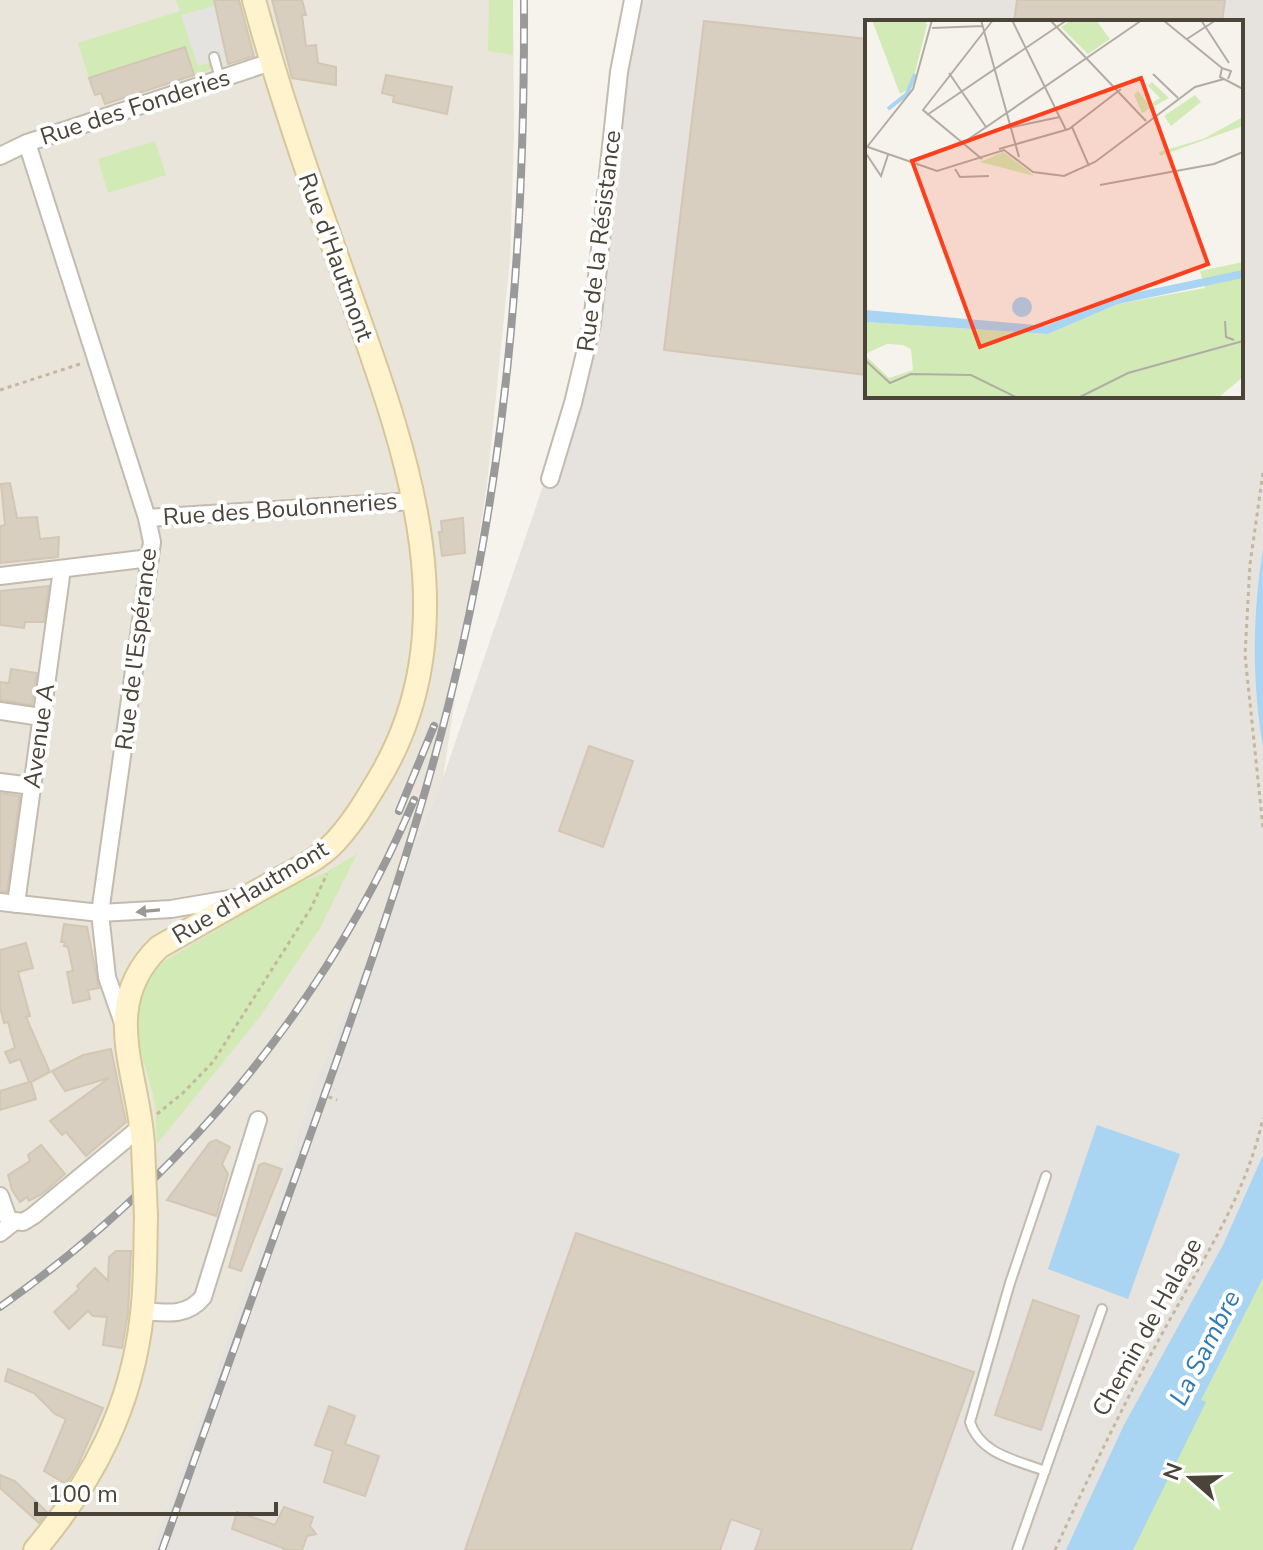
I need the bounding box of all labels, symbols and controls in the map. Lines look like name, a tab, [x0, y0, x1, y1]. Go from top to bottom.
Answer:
inset map	[865, 20, 1243, 398]
street label: Rue des Fonderies	[36, 61, 234, 153]
street label: Rue de la Résistance	[570, 128, 628, 354]
street label: Rue d'Hautmont	[291, 169, 381, 346]
street label: Rue des Boulonneries	[162, 485, 398, 533]
street label: Rue de l'Espérance	[108, 546, 164, 752]
street label: Avenue A	[16, 681, 62, 790]
street label: Rue d'Hautmont	[166, 833, 334, 951]
one-way arrow	[135, 904, 160, 917]
street label: Chemin de Halage	[1085, 1232, 1209, 1422]
water label: La Sambre	[1161, 1284, 1249, 1412]
north arrow	[1151, 1438, 1231, 1518]
text: N	[1156, 1459, 1190, 1484]
scale bar	[36, 1466, 276, 1516]
text: 100 m	[48, 1478, 118, 1510]

